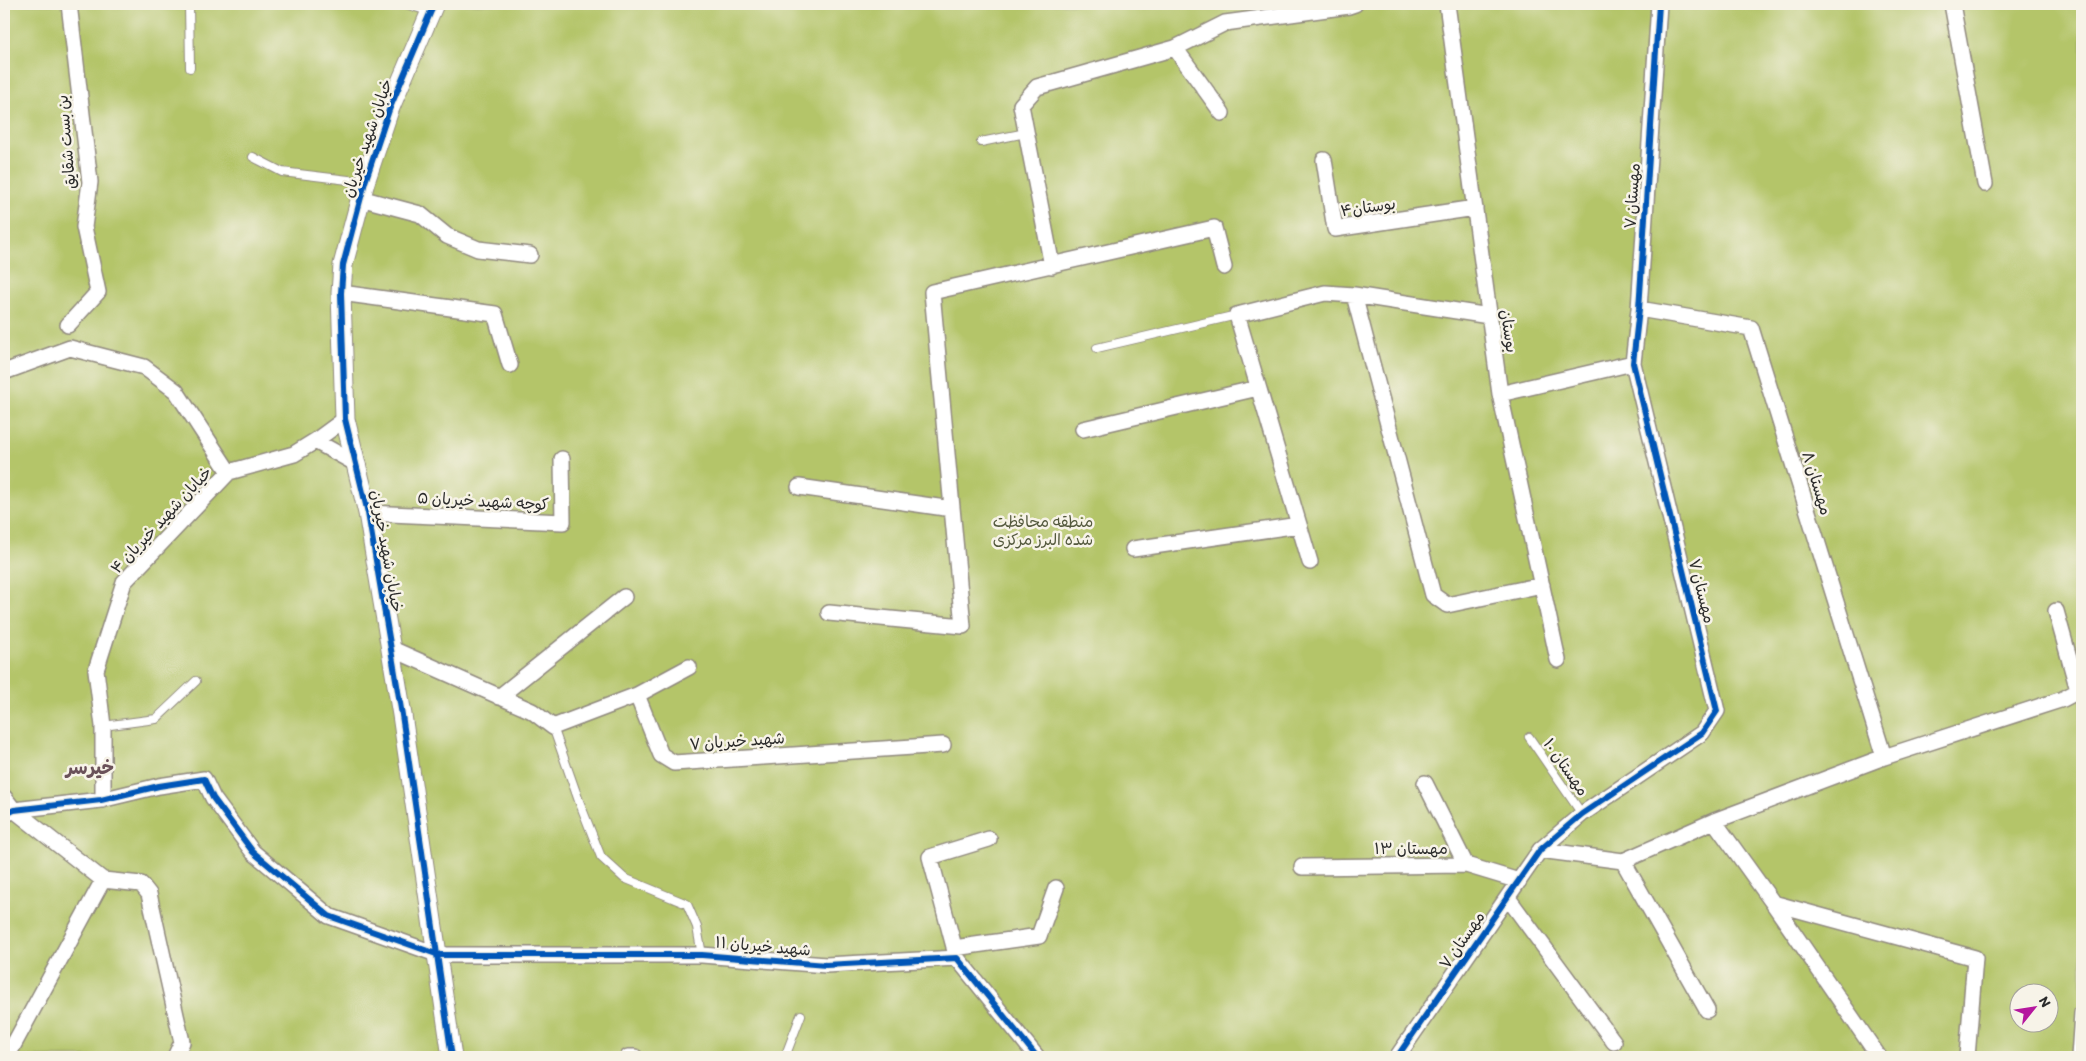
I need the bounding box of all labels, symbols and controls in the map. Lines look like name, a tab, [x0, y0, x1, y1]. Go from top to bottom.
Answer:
street label: خیابان شهید خیریان	[338, 76, 396, 200]
street label: بن بست شقایق	[52, 94, 80, 190]
street label: مهستان ۷	[1620, 162, 1644, 230]
street label: بوستان۴	[1339, 194, 1397, 221]
street label: بوستان	[1496, 308, 1521, 354]
street label: مهستان ۸	[1798, 449, 1836, 517]
street label: خیابان شهید خیریان ۴	[106, 462, 216, 578]
street label: خیابان شهید خیریان	[367, 488, 407, 614]
street label: کوچه شهید خیریان ۵	[417, 488, 549, 515]
park label: منطقه محافظت شده البرز مرکزی	[993, 512, 1093, 549]
street label: مهستان ۷	[1685, 557, 1719, 625]
street label: شهید خیریان ۷	[689, 728, 785, 754]
street label: مهستان ۱۰	[1539, 735, 1593, 799]
district label: خیرسر	[64, 756, 114, 779]
street label: مهستان ۱۳	[1374, 839, 1448, 858]
street label: مهستان ۷	[1435, 908, 1489, 972]
street label: شهید خیریان ۱۱	[714, 932, 812, 960]
north arrow	[2008, 984, 2058, 1034]
text: N	[2035, 993, 2055, 1010]

